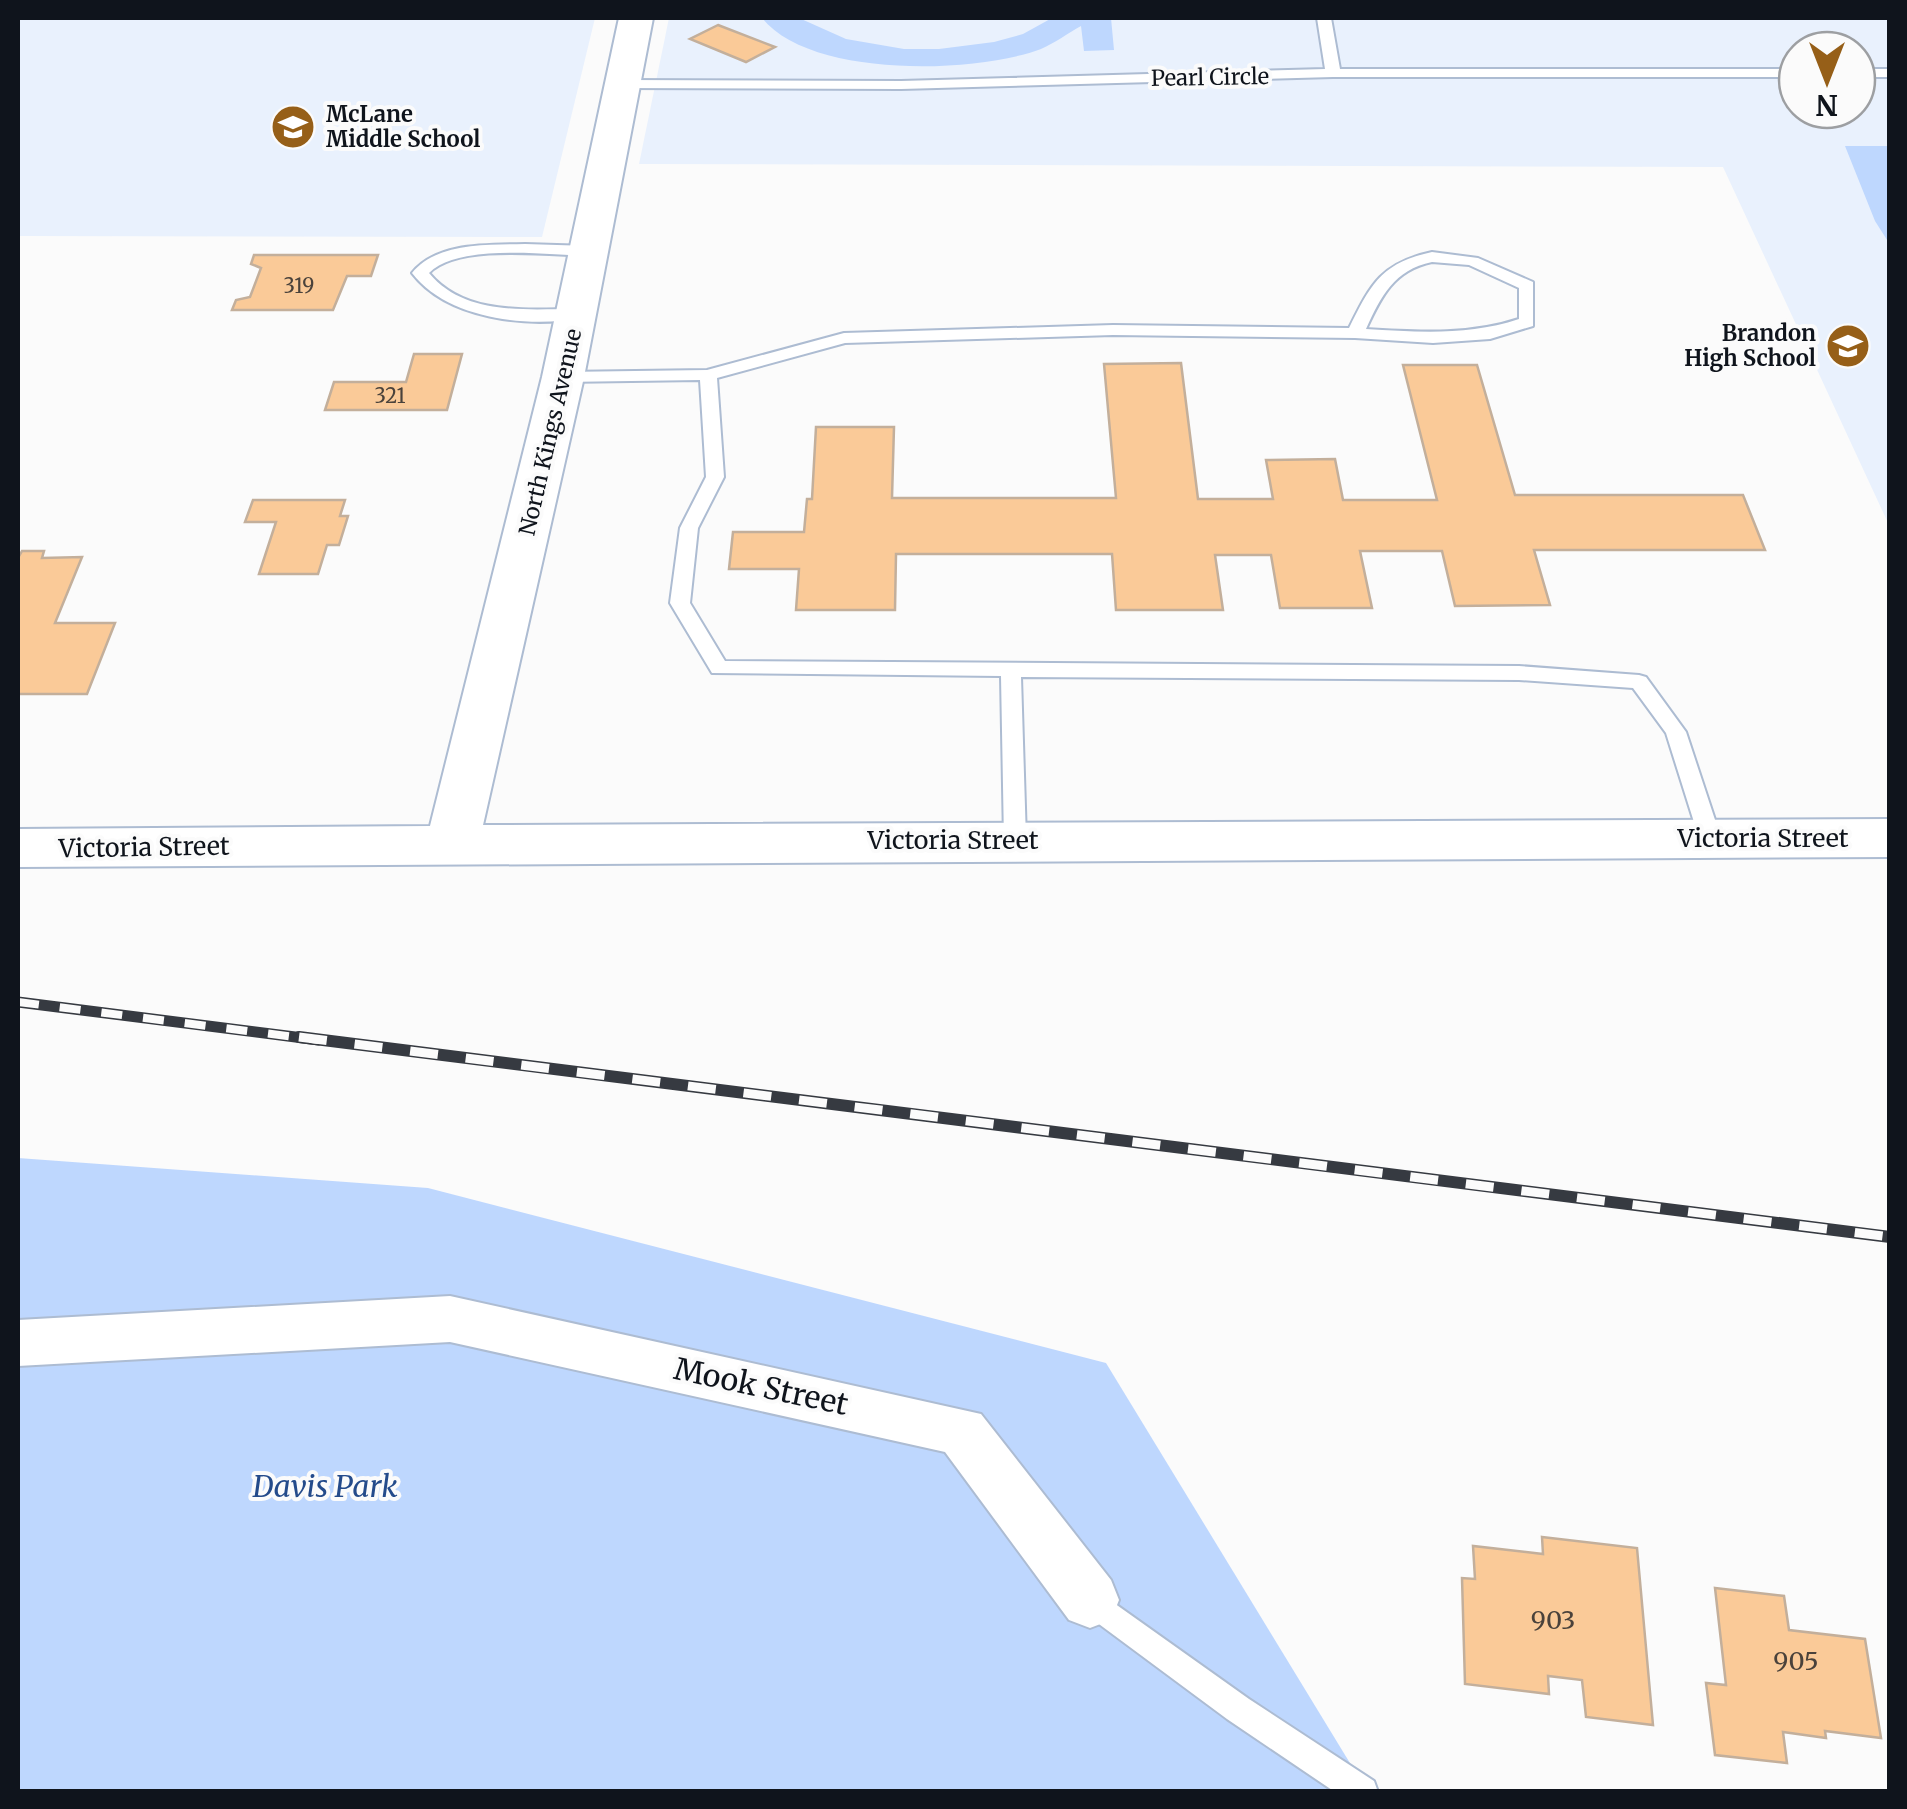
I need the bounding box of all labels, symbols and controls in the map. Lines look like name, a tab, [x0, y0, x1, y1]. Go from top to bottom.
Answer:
north arrow	[1777, 30, 1877, 130]
street label: Pearl Circle	[1151, 62, 1269, 92]
text: N	[1816, 87, 1838, 123]
place label: McLane Middle School	[326, 100, 480, 153]
school or university icon: McLane Middle School	[270, 104, 316, 150]
house number: 319	[284, 273, 314, 298]
place label: Brandon High School	[1684, 319, 1816, 372]
school or university icon: Brandon High School	[1825, 323, 1871, 369]
street label: North Kings Avenue	[513, 326, 587, 538]
house number: 321	[374, 383, 406, 408]
street label: Victoria Street	[1676, 822, 1849, 854]
street label: Victoria Street	[866, 824, 1039, 856]
street label: Victoria Street	[57, 830, 230, 865]
street label: Mook Street	[671, 1349, 852, 1423]
park label: Davis Park	[251, 1467, 398, 1505]
house number: 903	[1531, 1604, 1575, 1636]
house number: 905	[1773, 1645, 1819, 1677]

